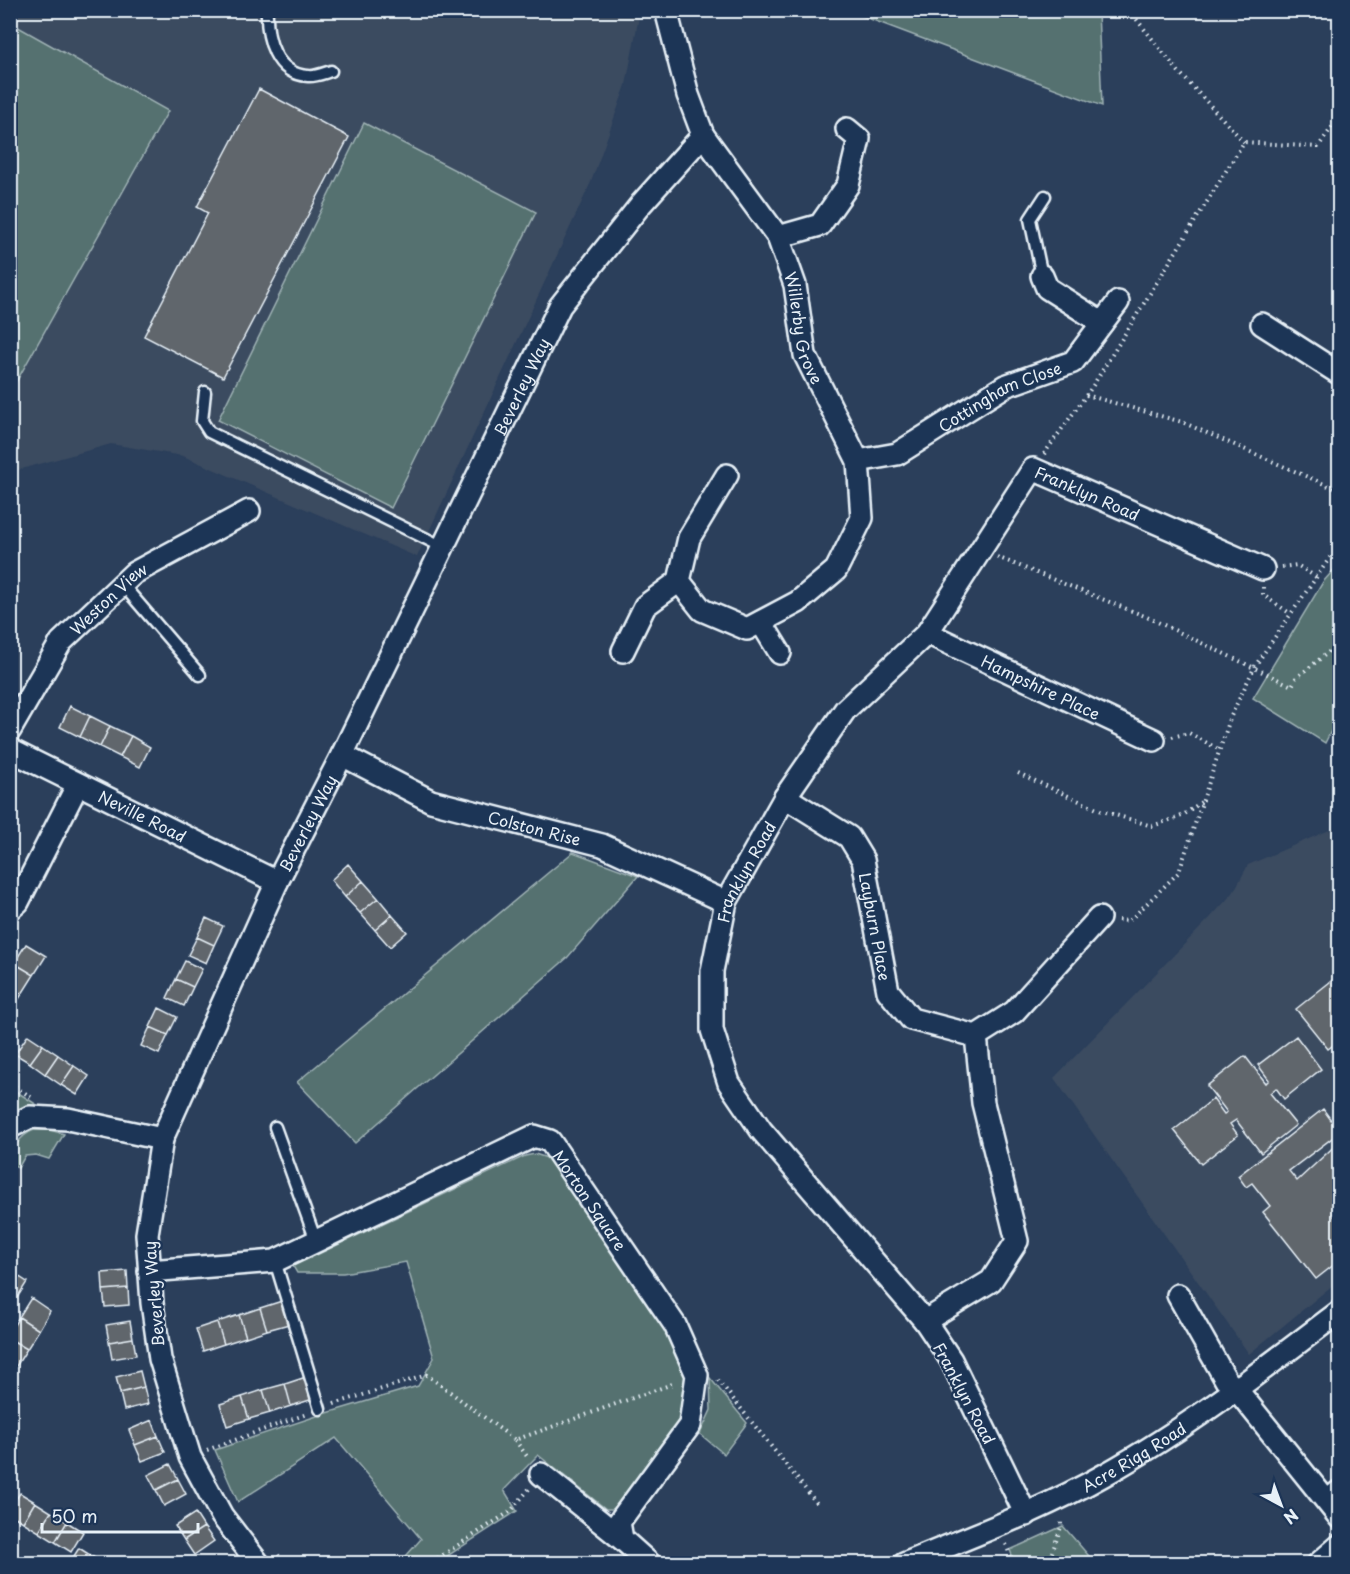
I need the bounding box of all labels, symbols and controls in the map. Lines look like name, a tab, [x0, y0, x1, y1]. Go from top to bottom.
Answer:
street label: Willerby Grove	[779, 268, 829, 388]
street label: Beverley Way	[487, 333, 555, 440]
street label: Cottingham Close	[933, 355, 1065, 437]
street label: Franklyn Road	[1031, 459, 1144, 526]
street label: Weston View	[64, 556, 151, 640]
street label: Hampshire Place	[978, 648, 1104, 725]
street label: Beverley Way	[272, 770, 342, 876]
street label: Neville Road	[95, 784, 191, 847]
street label: Colston Rise	[485, 804, 583, 851]
street label: Franklyn Road	[710, 817, 781, 925]
street label: Layburn Place	[854, 870, 898, 982]
street label: Morton Square	[547, 1145, 633, 1255]
street label: Beverley Way	[136, 1240, 170, 1348]
street label: Franklyn Road	[928, 1338, 1002, 1448]
street label: Acre Rigg Road	[1077, 1416, 1191, 1497]
north arrow	[1251, 1475, 1311, 1535]
scale bar	[42, 1496, 198, 1534]
text: 50 m	[51, 1502, 98, 1529]
text: N	[1279, 1504, 1304, 1530]

